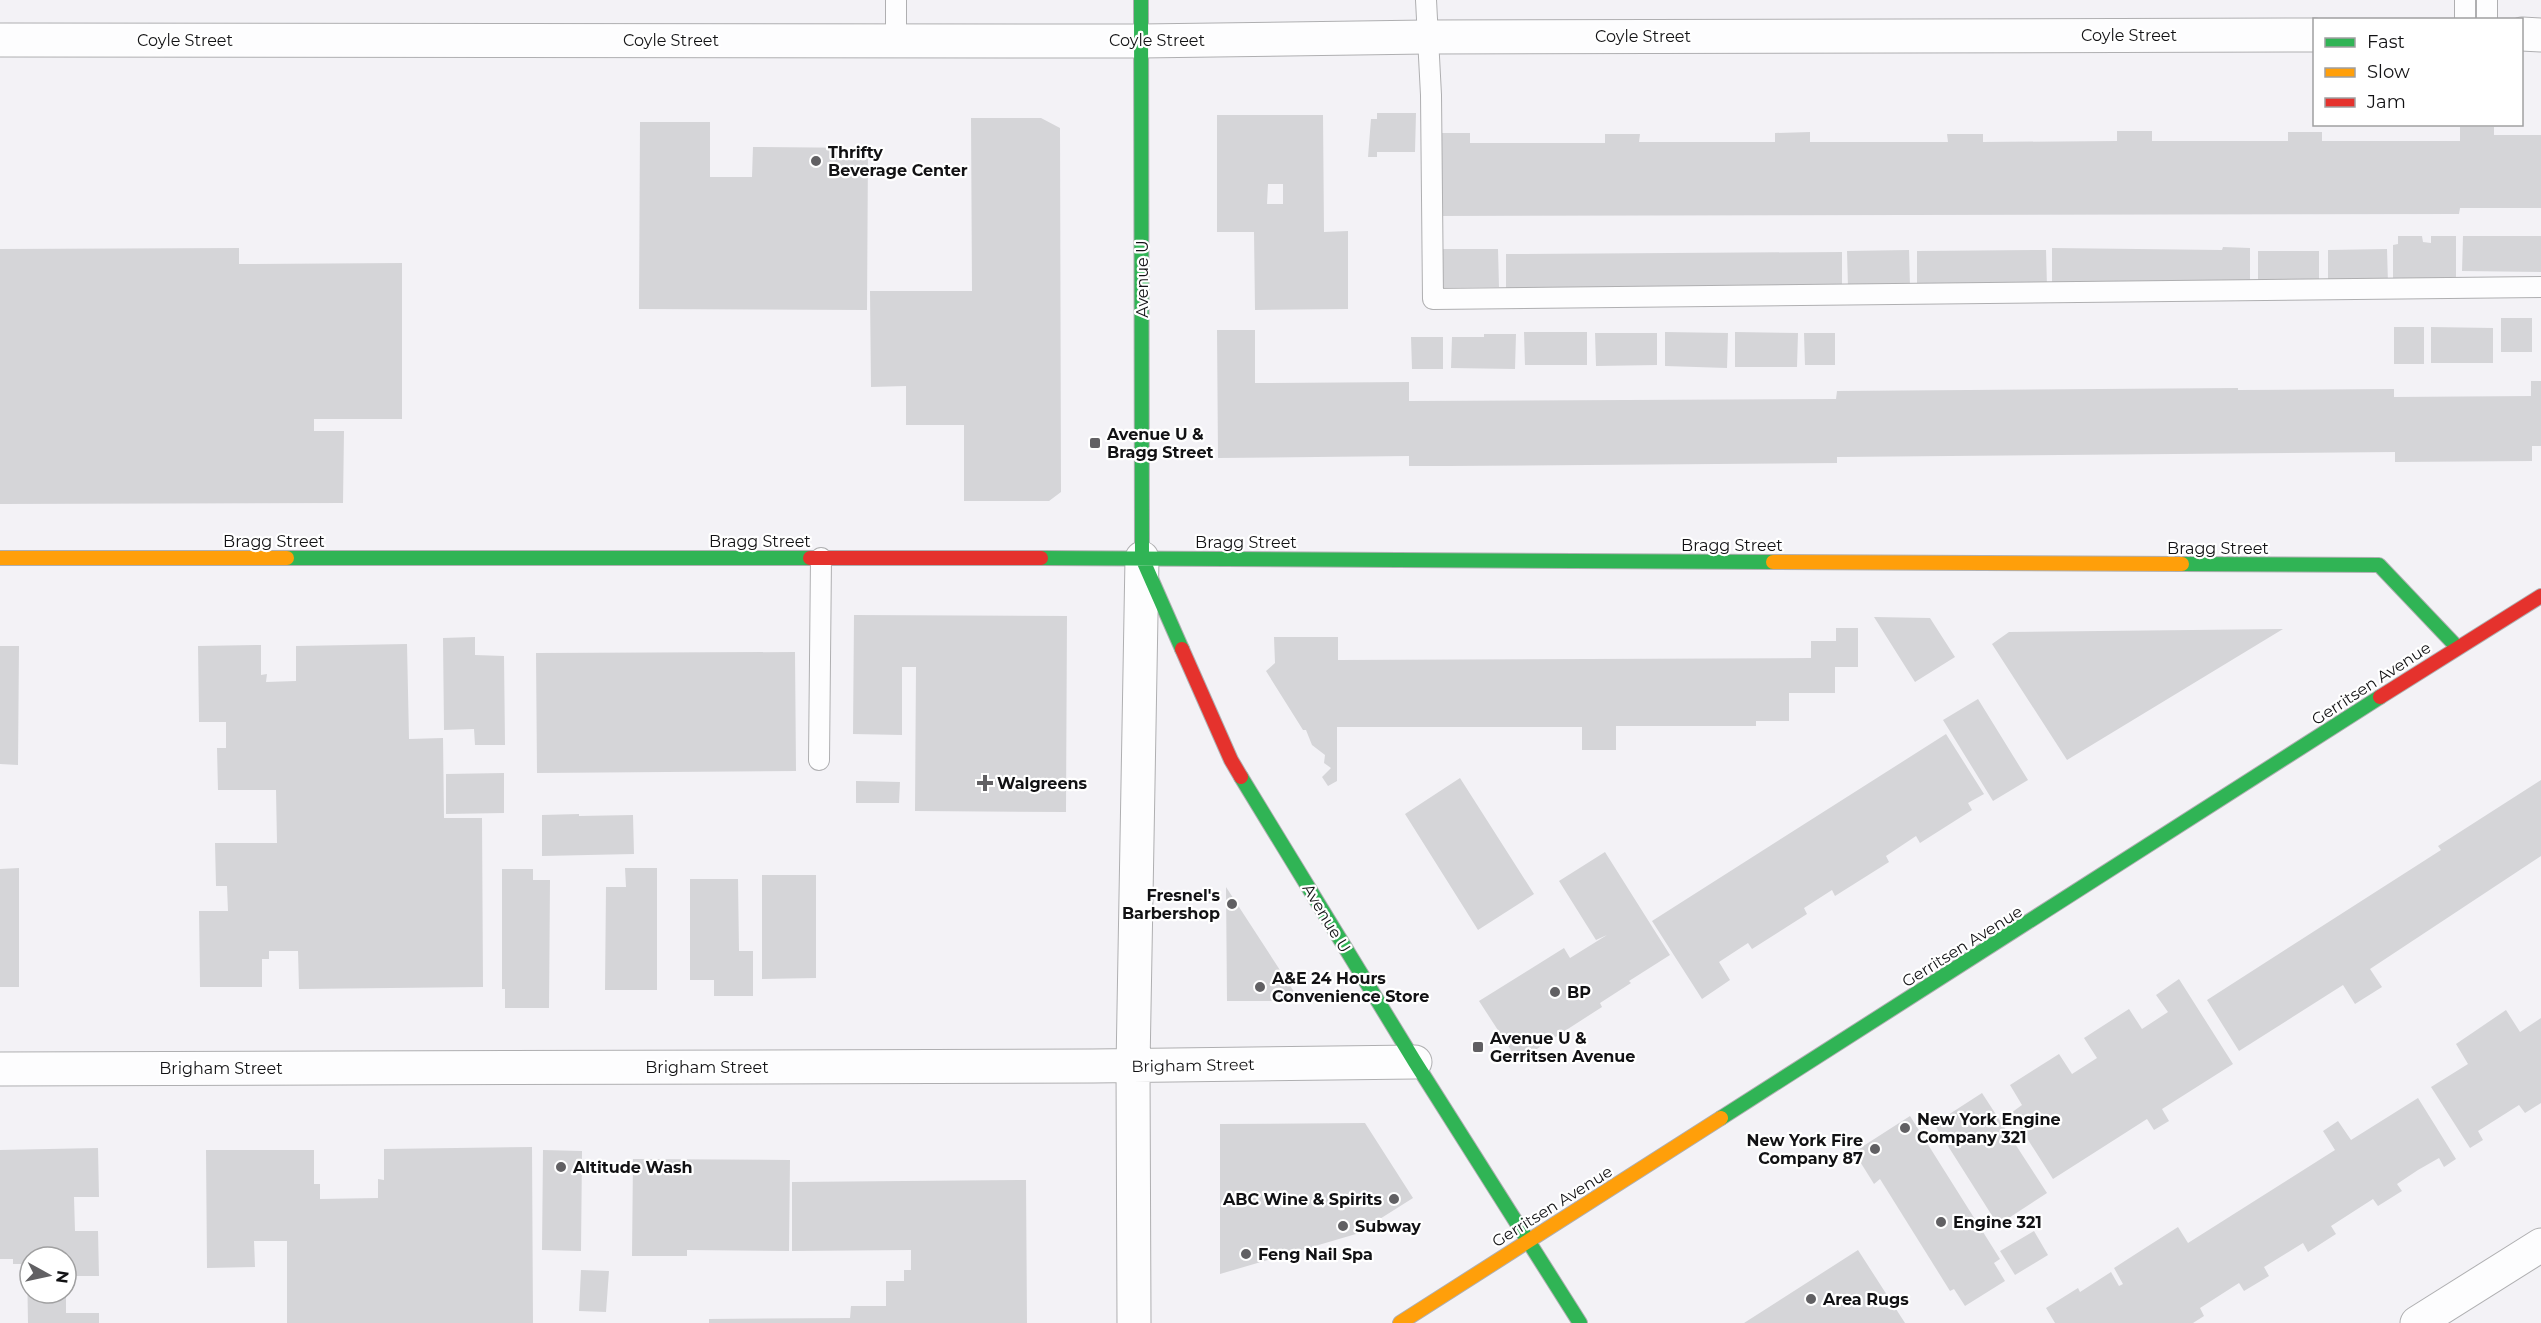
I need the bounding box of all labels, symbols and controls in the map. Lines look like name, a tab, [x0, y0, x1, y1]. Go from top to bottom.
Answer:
legend	[2313, 18, 2523, 126]
street label: Coyle Street	[2081, 26, 2177, 45]
street label: Coyle Street	[1595, 27, 1691, 46]
street label: Coyle Street	[137, 31, 233, 50]
street label: Coyle Street	[623, 31, 719, 50]
street label: Coyle Street	[1109, 31, 1205, 50]
text: Fast	[2367, 31, 2405, 53]
text: Slow	[2367, 61, 2410, 83]
text: Jam	[2366, 91, 2406, 113]
place label: Thrifty Beverage Center	[828, 143, 968, 180]
marker: Thrifty Beverage Center	[809, 154, 823, 168]
street label: Avenue U	[1133, 240, 1152, 318]
place label: Avenue U & Bragg Street	[1106, 425, 1213, 462]
marker: Avenue U & Bragg Street	[1088, 436, 1102, 450]
street label: Bragg Street	[223, 532, 325, 551]
street label: Bragg Street	[709, 532, 811, 551]
street label: Bragg Street	[1195, 533, 1297, 552]
street label: Bragg Street	[1681, 536, 1783, 555]
street label: Bragg Street	[2167, 539, 2269, 558]
street label: Gerritsen Avenue	[2308, 638, 2434, 729]
place label: Walgreens	[997, 774, 1088, 793]
marker: Walgreens	[978, 776, 992, 790]
street label: Avenue U	[1299, 880, 1355, 956]
place label: Fresnel's Barbershop	[1122, 886, 1221, 923]
marker: Fresnel's Barbershop	[1225, 897, 1239, 911]
street label: Gerritsen Avenue	[1899, 902, 2026, 991]
place label: A&E 24 Hours Convenience Store	[1271, 969, 1429, 1006]
marker: A&E 24 Hours Convenience Store	[1253, 980, 1267, 994]
place label: BP	[1567, 983, 1591, 1002]
marker: BP	[1548, 985, 1562, 999]
place label: Avenue U & Gerritsen Avenue	[1489, 1029, 1635, 1066]
marker: Avenue U & Gerritsen Avenue	[1471, 1040, 1485, 1054]
street label: Brigham Street	[1131, 1055, 1255, 1076]
street label: Brigham Street	[645, 1058, 769, 1077]
street label: Brigham Street	[159, 1059, 283, 1078]
place label: New York Engine Company 321	[1917, 1110, 2061, 1147]
marker: New York Engine Company 321	[1898, 1121, 1912, 1135]
place label: New York Fire Company 87	[1747, 1131, 1863, 1168]
marker: New York Fire Company 87	[1868, 1142, 1882, 1156]
place label: Altitude Wash	[572, 1158, 693, 1177]
marker: Altitude Wash	[554, 1160, 568, 1174]
street label: Gerritsen Avenue	[1489, 1162, 1616, 1251]
place label: ABC Wine & Spirits	[1222, 1190, 1382, 1209]
marker: ABC Wine & Spirits	[1387, 1192, 1401, 1206]
place label: Engine 321	[1953, 1213, 2042, 1232]
marker: Engine 321	[1934, 1215, 1948, 1229]
place label: Subway	[1355, 1217, 1421, 1236]
marker: Subway	[1336, 1219, 1350, 1233]
north arrow	[18, 1245, 78, 1305]
place label: Feng Nail Spa	[1258, 1245, 1373, 1264]
marker: Feng Nail Spa	[1239, 1247, 1253, 1261]
text: N	[52, 1269, 73, 1285]
place label: Area Rugs	[1822, 1290, 1909, 1309]
marker: Area Rugs	[1804, 1292, 1818, 1306]

